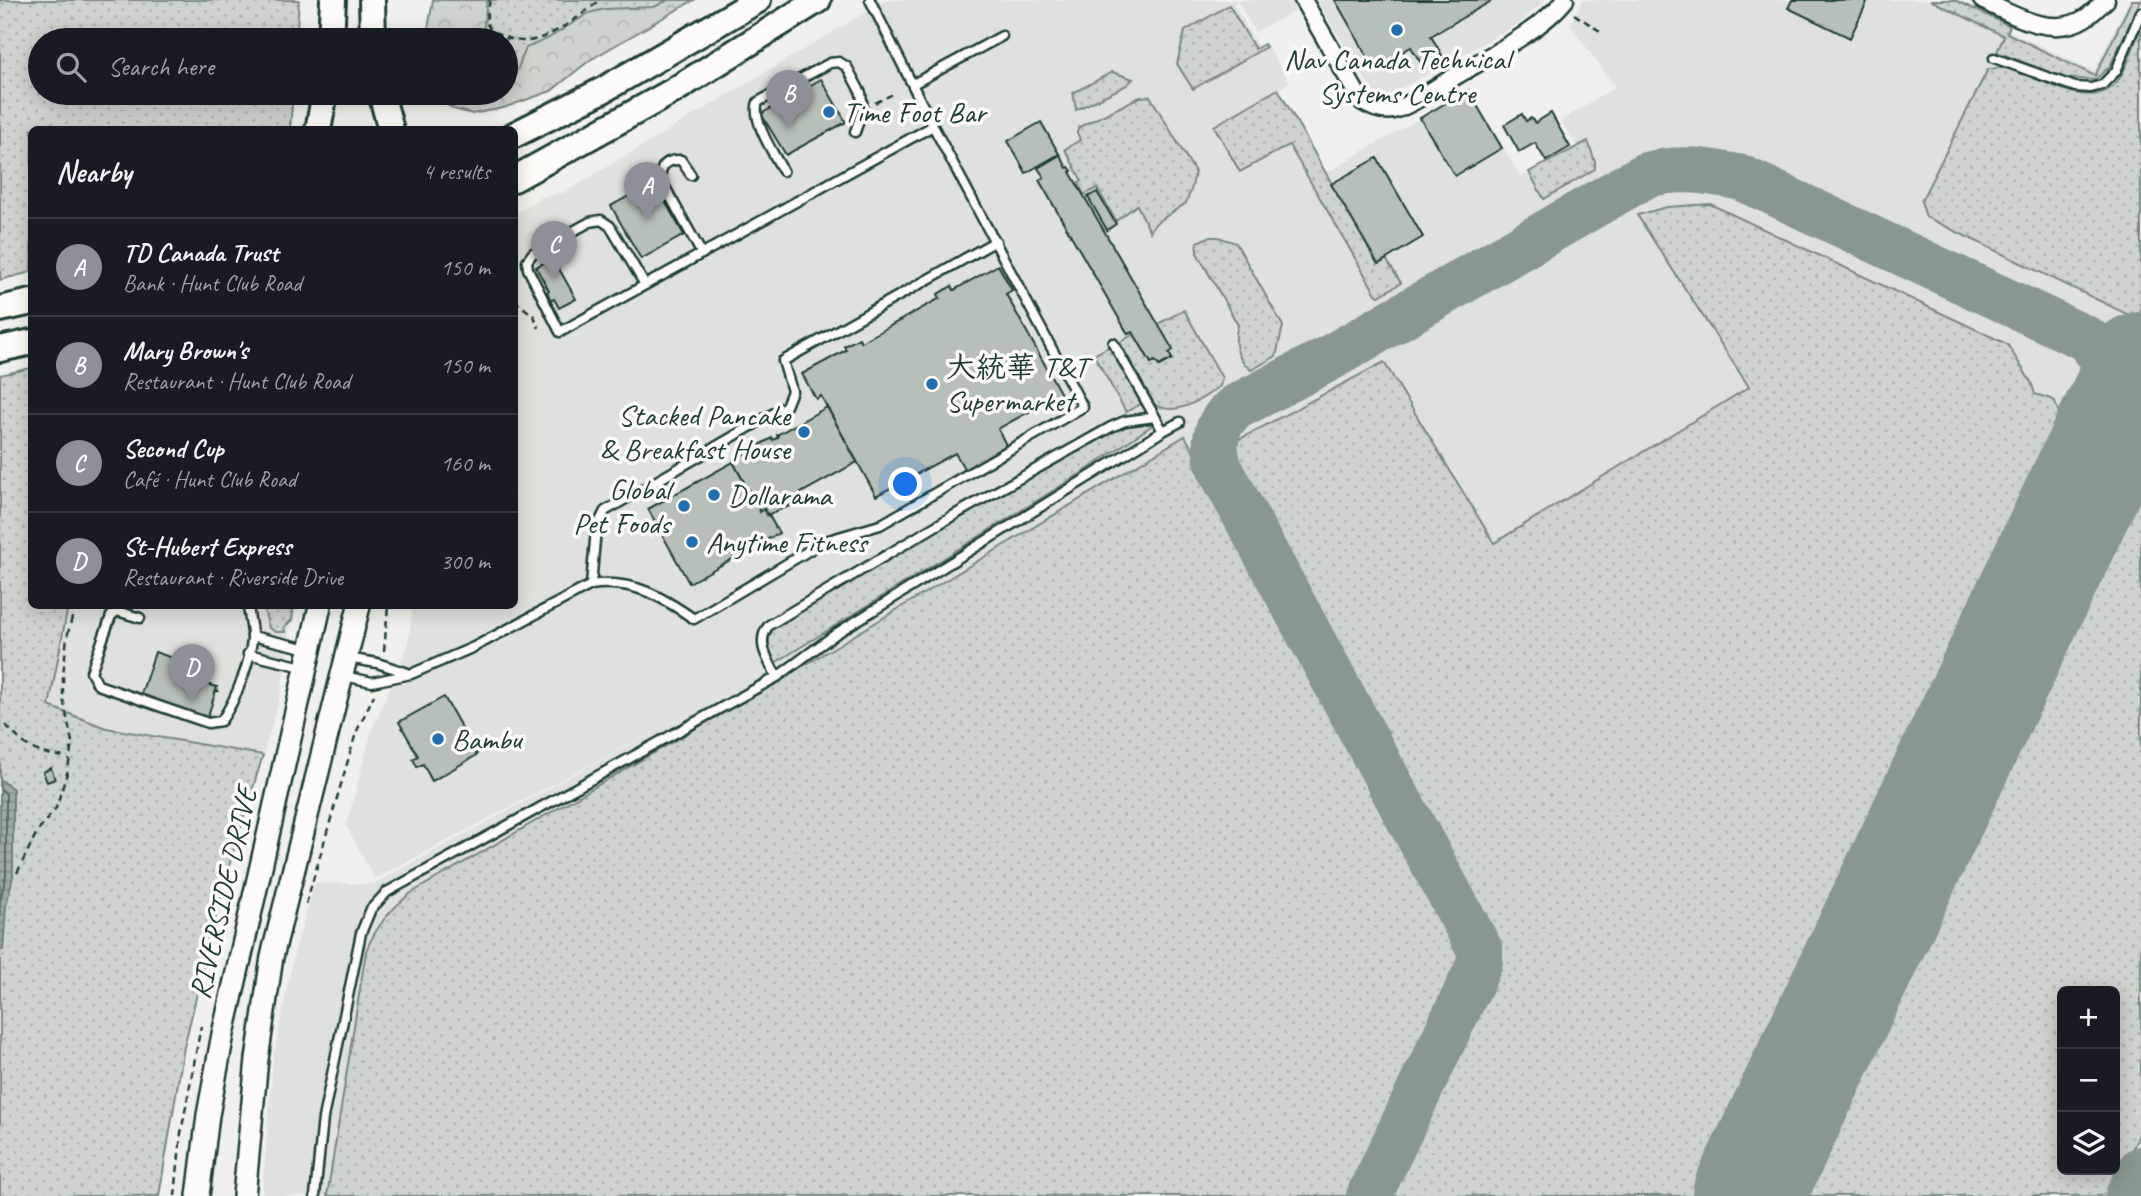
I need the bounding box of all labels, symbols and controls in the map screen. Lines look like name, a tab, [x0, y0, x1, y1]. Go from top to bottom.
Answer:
marker: Nav Canada Technical Systems Centre	[1389, 22, 1405, 38]
search box	[28, 28, 518, 105]
place label: Nav Canada Technical Systems Centre	[1284, 40, 1515, 112]
icon: search	[52, 48, 90, 86]
text: Search here	[108, 50, 214, 83]
pin: B	[766, 70, 812, 128]
place label: Time Foot Bar	[843, 93, 988, 131]
marker: Time Foot Bar	[821, 104, 837, 120]
text: Nearby	[56, 153, 132, 191]
text: 4 results	[423, 157, 490, 186]
pin: A	[624, 162, 670, 220]
pin: C	[531, 221, 577, 279]
text: TD Canada Trust	[123, 236, 278, 269]
text: A	[73, 253, 85, 282]
text: 150 m	[441, 253, 490, 282]
text: Bank · Hunt Club Road	[123, 269, 302, 298]
text: Mary Brown's	[123, 334, 248, 367]
place label: 大統華 T&T Supermarket	[946, 348, 1094, 420]
text: B	[73, 351, 85, 380]
text: 150 m	[441, 351, 490, 380]
text: Restaurant · Hunt Club Road	[123, 367, 350, 396]
marker: 大統華 T&T Supermarket	[924, 376, 940, 392]
place label: Stacked Pancake & Breakfast House	[600, 396, 792, 468]
marker: Stacked Pancake & Breakfast House	[796, 424, 812, 440]
text: Second Cup	[123, 432, 223, 465]
text: C	[74, 449, 84, 478]
text: 160 m	[441, 449, 490, 478]
text: Café · Hunt Club Road	[123, 465, 296, 494]
your location	[888, 467, 922, 501]
place label: Global Pet Foods	[573, 470, 675, 542]
place label: Dollarama	[728, 476, 833, 514]
marker: Dollarama	[706, 487, 722, 503]
marker: Global Pet Foods	[676, 498, 692, 514]
place label: Anytime Fitness	[706, 523, 869, 561]
text: St-Hubert Express	[123, 530, 291, 563]
marker: Anytime Fitness	[684, 534, 700, 550]
text: D	[72, 547, 86, 576]
text: 300 m	[441, 547, 490, 576]
text: Restaurant · Riverside Drive	[123, 563, 343, 592]
pin: D	[169, 644, 215, 702]
place label: Bambu	[452, 720, 524, 758]
marker: Bambu	[430, 731, 446, 747]
street label: RIVERSIDE DRIVE	[180, 780, 267, 1003]
map controls	[2057, 986, 2120, 1175]
button: +	[2057, 986, 2120, 1049]
button: −	[2057, 1049, 2120, 1112]
button: layers	[2057, 1112, 2120, 1175]

